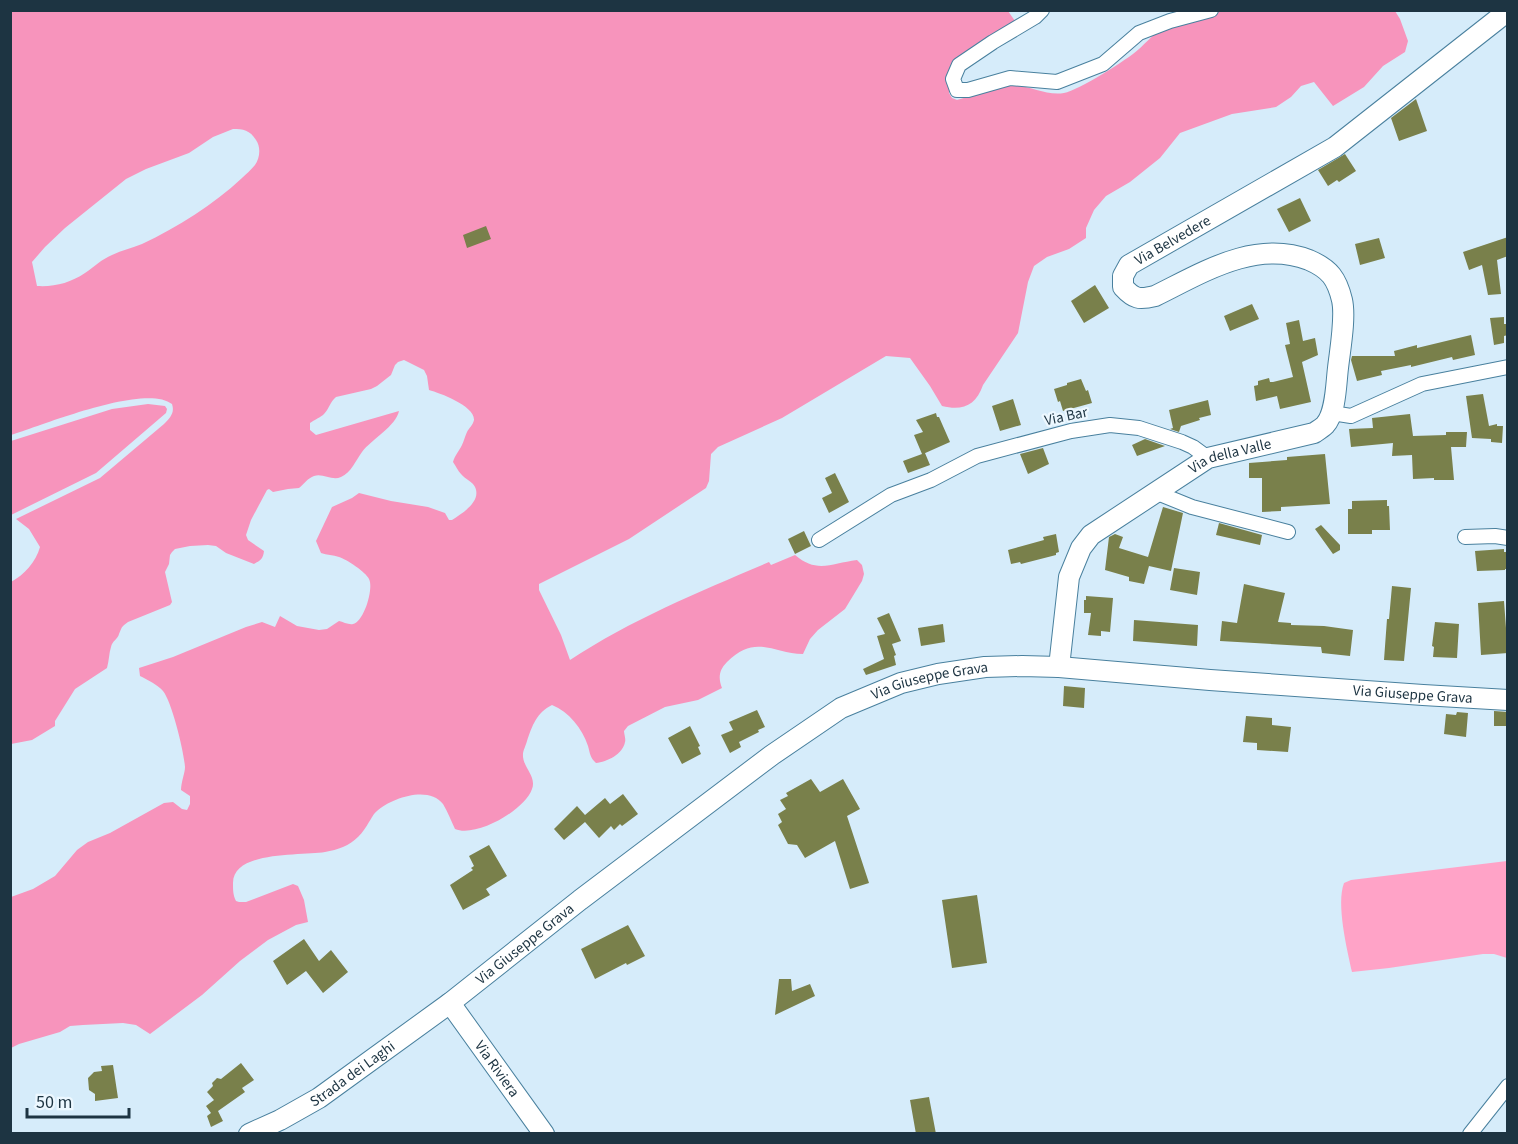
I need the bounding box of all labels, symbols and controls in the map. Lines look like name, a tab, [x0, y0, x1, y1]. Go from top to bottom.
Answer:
street label: Via Belvedere	[1131, 210, 1215, 271]
street label: Via Bar	[1043, 402, 1090, 431]
street label: Via della Valle	[1185, 433, 1273, 479]
street label: Via Giuseppe Grava	[868, 657, 989, 705]
street label: Via Giuseppe Grava	[1352, 680, 1473, 709]
street label: Via Giuseppe Grava	[472, 899, 579, 990]
street label: Strada dei Laghi	[306, 1036, 400, 1112]
street label: Via Riviera	[469, 1037, 524, 1102]
scale bar	[27, 1081, 129, 1119]
text: 50 m	[36, 1090, 72, 1115]

